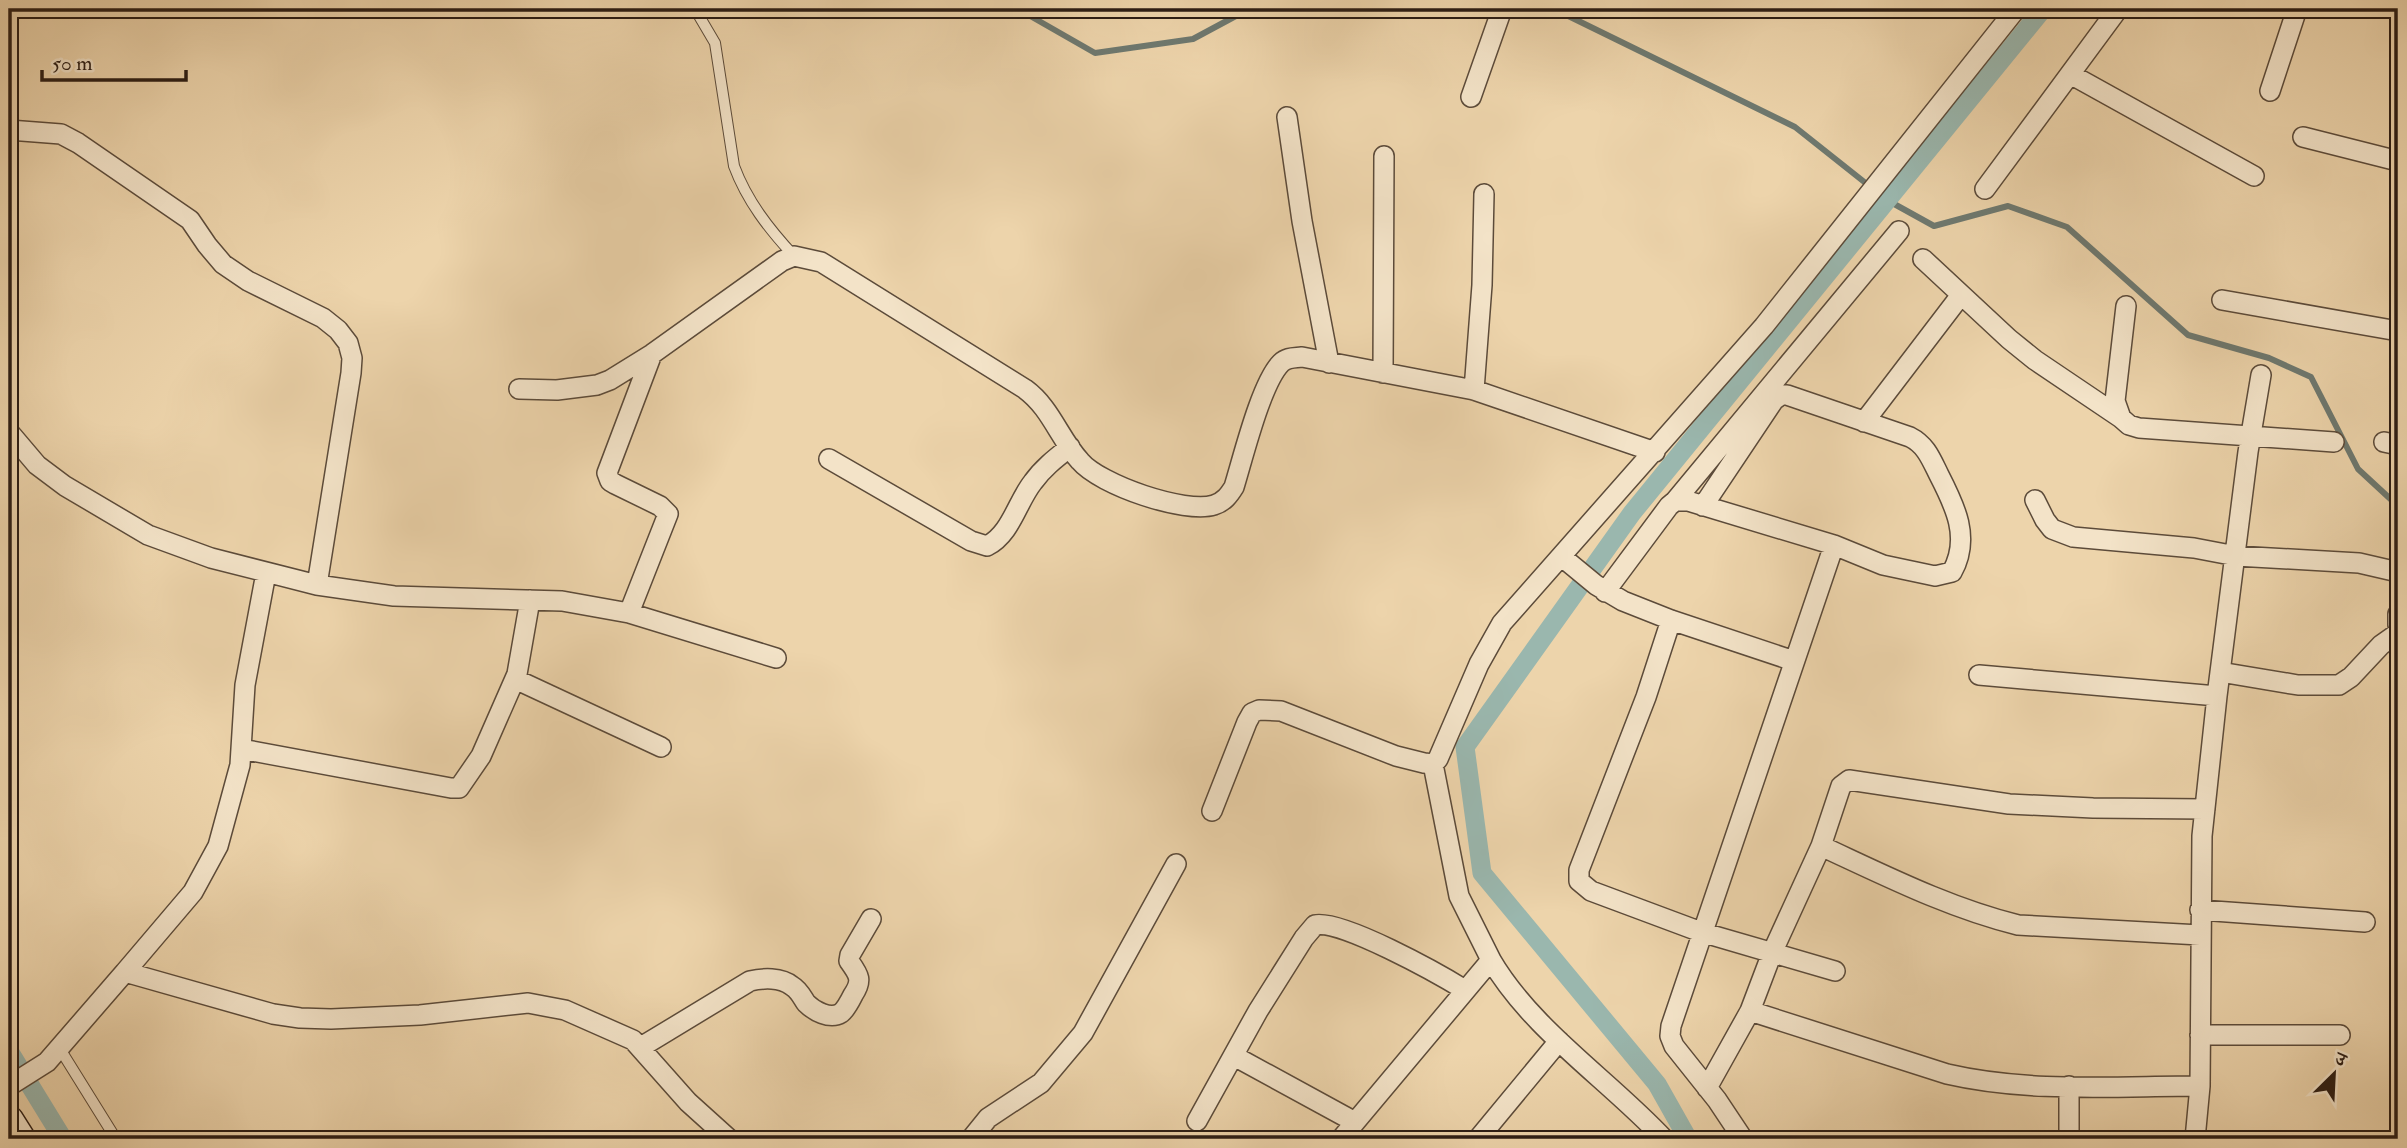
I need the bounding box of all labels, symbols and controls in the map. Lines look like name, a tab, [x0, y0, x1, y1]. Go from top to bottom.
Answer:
scale bar	[42, 38, 186, 82]
text: 50 m	[52, 50, 93, 77]
north arrow	[2298, 1040, 2368, 1110]
text: उ	[2329, 1046, 2351, 1073]

